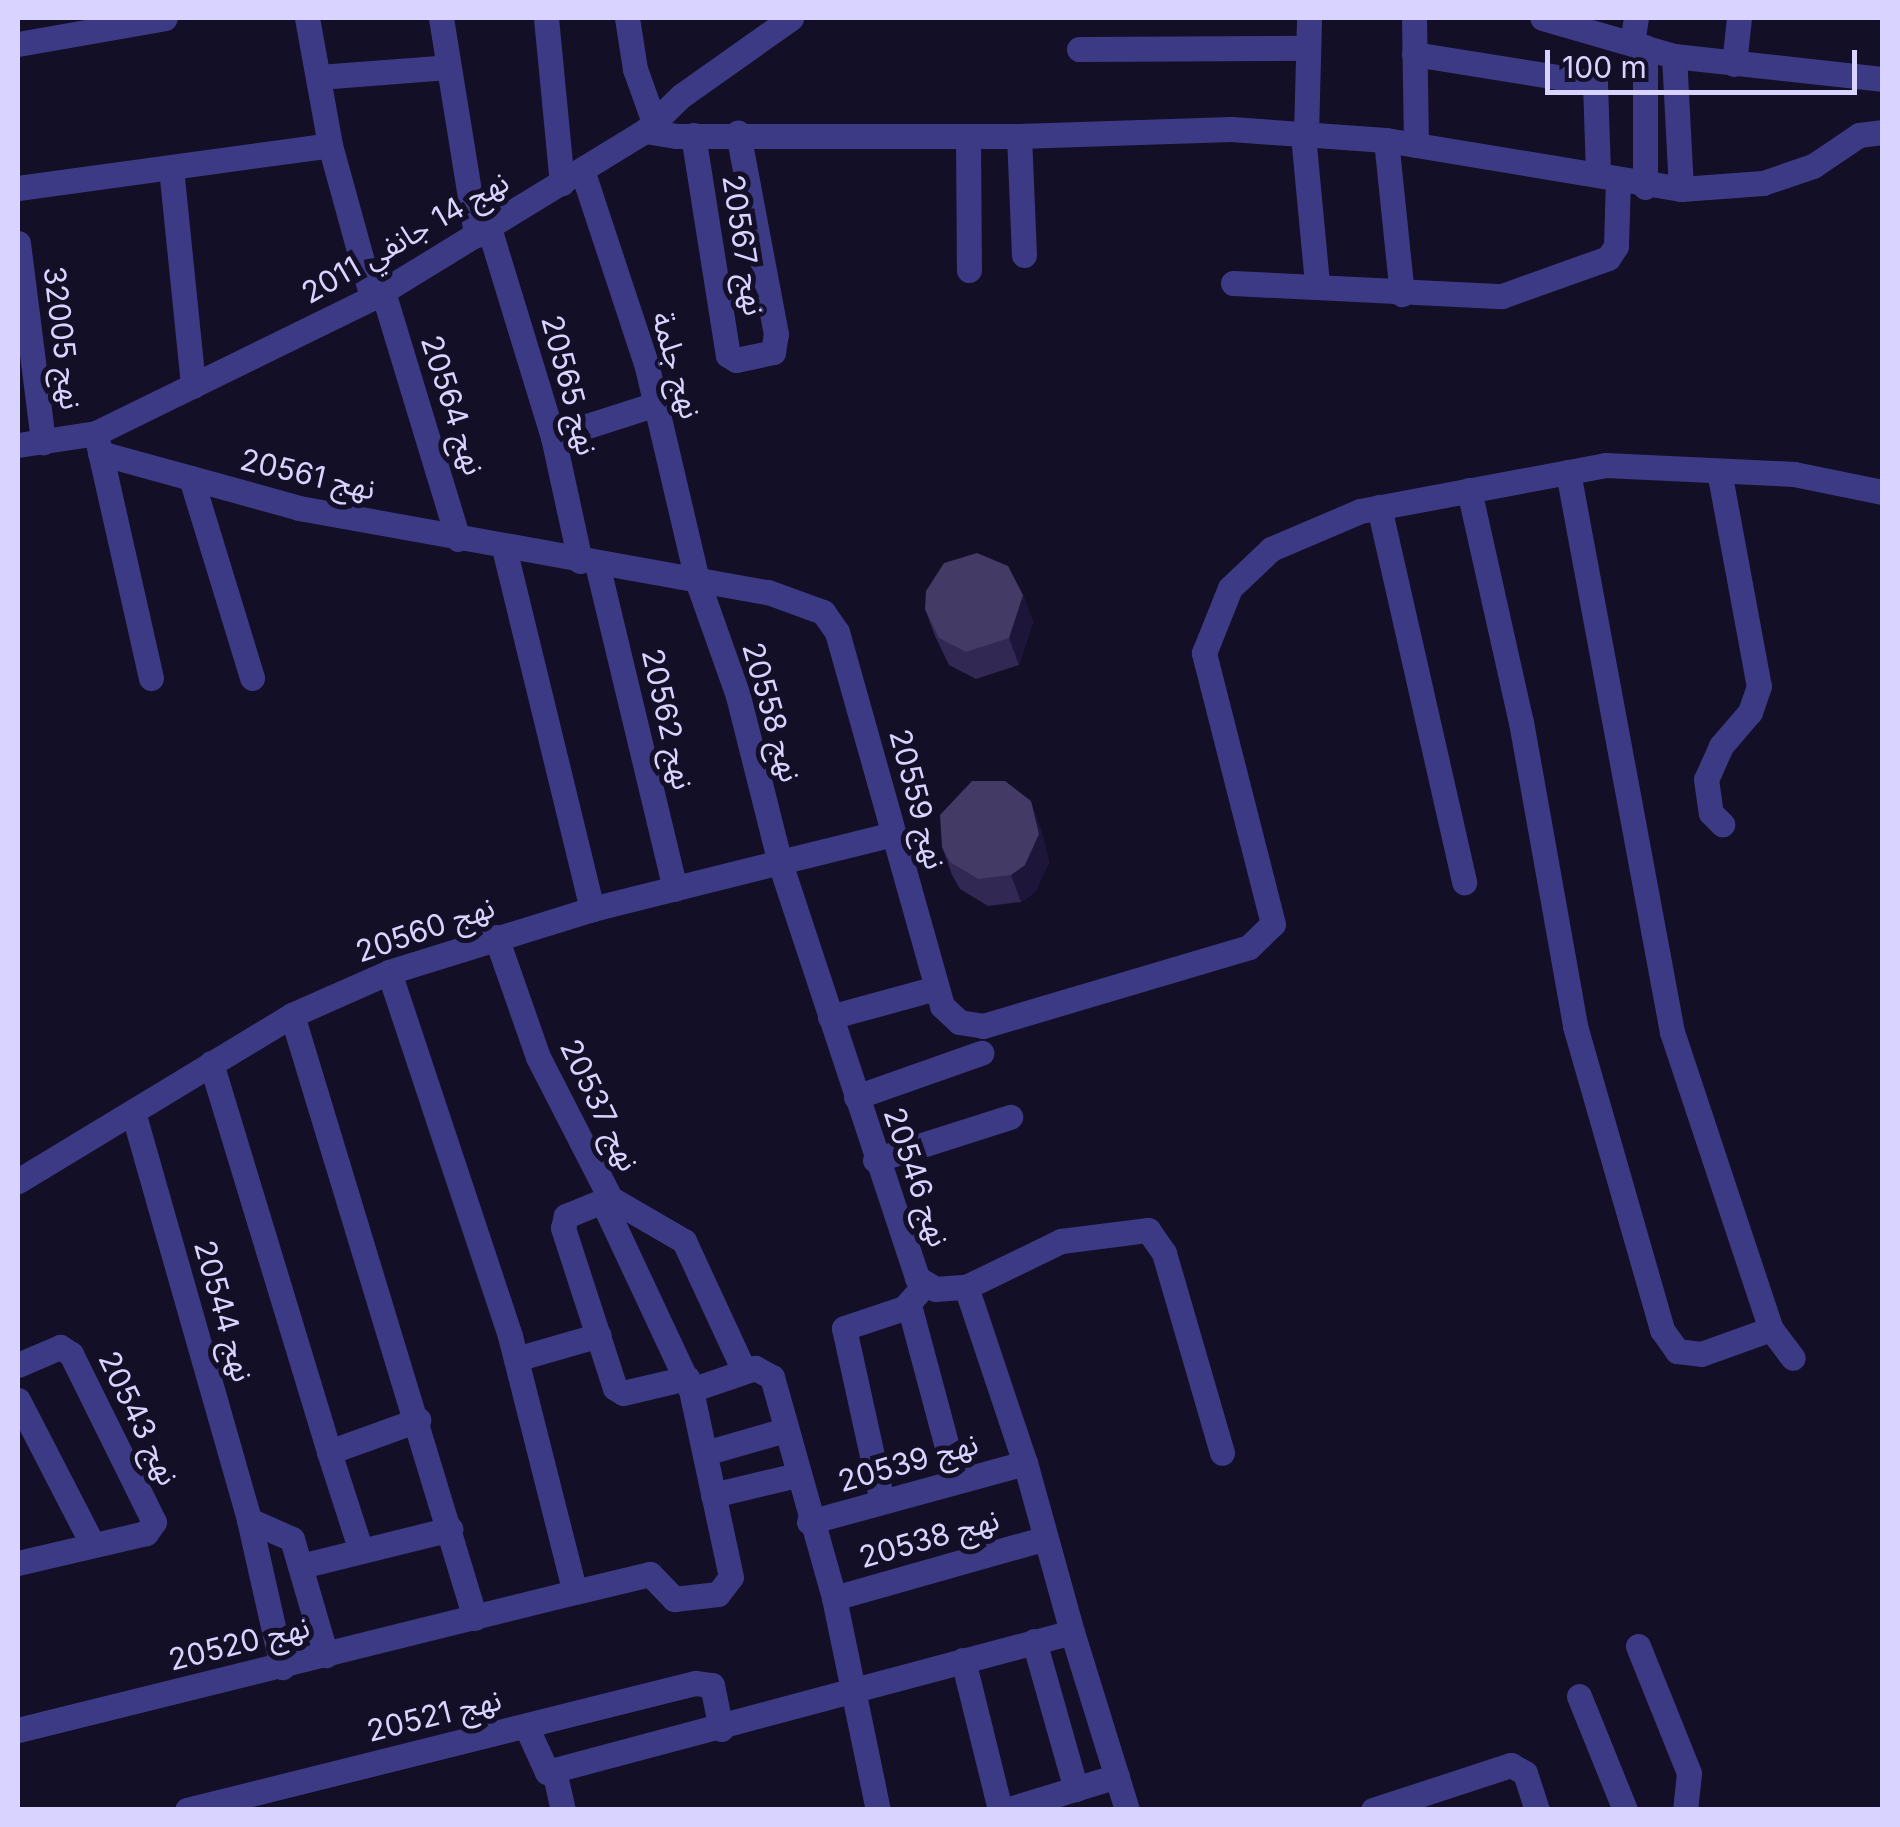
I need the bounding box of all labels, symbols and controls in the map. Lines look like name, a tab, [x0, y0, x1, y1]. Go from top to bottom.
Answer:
scale bar	[1550, 30, 1862, 92]
text: 100 m	[1562, 49, 1647, 85]
street label: نهج 14 جانفي 2011	[295, 163, 515, 311]
street label: نهج 20567	[715, 172, 773, 318]
street label: نهج 32005	[36, 264, 90, 412]
street label: نهج جلمة	[645, 307, 709, 423]
street label: نهج 20565	[534, 311, 606, 459]
street label: نهج 20564	[414, 331, 492, 479]
street label: نهج 20561	[237, 441, 379, 507]
street label: نهج 20558	[735, 638, 809, 786]
street label: نهج 20562	[634, 645, 702, 793]
street label: نهج 20559	[882, 725, 954, 873]
street label: نهج 20560	[351, 889, 499, 969]
street label: نهج 20537	[553, 1033, 647, 1177]
street label: نهج 20546	[876, 1103, 958, 1251]
street label: نهج 20544	[187, 1236, 261, 1386]
street label: نهج 20543	[91, 1345, 187, 1491]
street label: نهج 20539	[834, 1425, 982, 1499]
street label: نهج 20538	[855, 1501, 1003, 1575]
street label: نهج 20520	[165, 1608, 313, 1678]
street label: نهج 20521	[363, 1681, 505, 1749]

